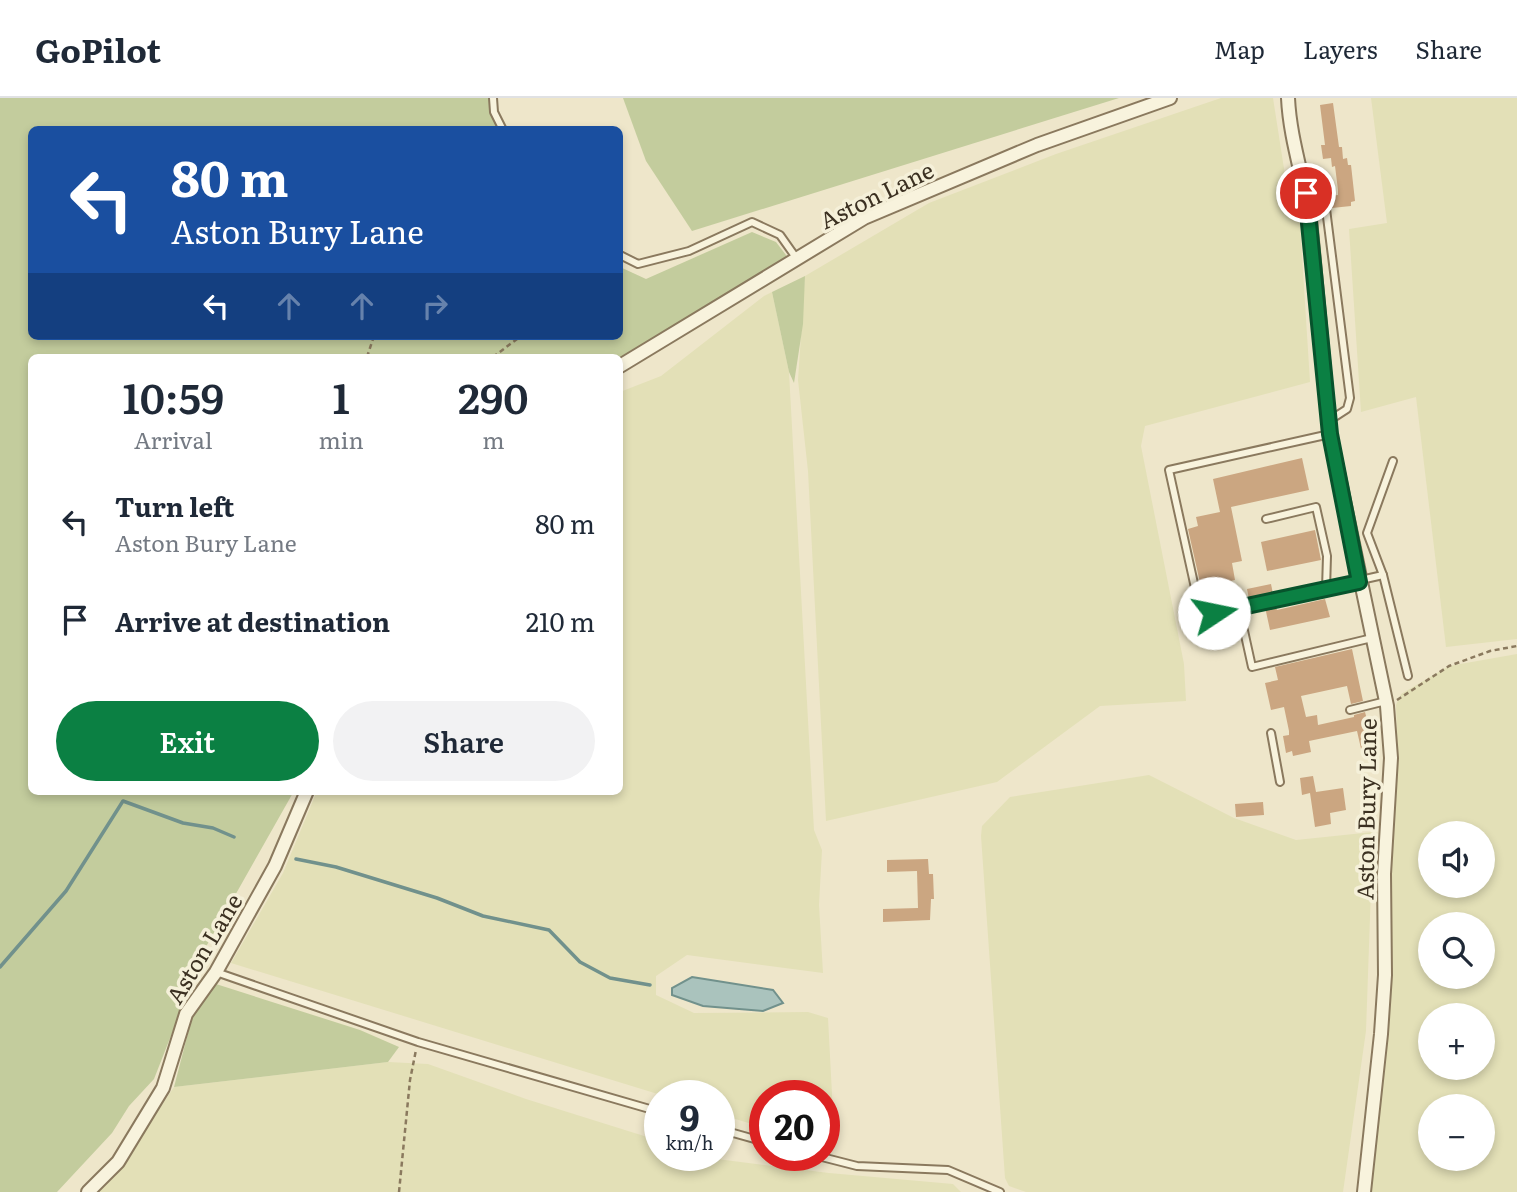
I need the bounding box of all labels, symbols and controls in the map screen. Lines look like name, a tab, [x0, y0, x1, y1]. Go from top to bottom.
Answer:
text: GoPilot	[35, 24, 161, 73]
text: Map	[1214, 31, 1265, 66]
text: Layers	[1303, 31, 1377, 66]
text: Share	[1415, 31, 1482, 66]
text: 80 m	[171, 139, 289, 212]
street label: Aston Lane	[813, 152, 939, 236]
icon: left	[56, 154, 147, 245]
pin	[1276, 163, 1336, 223]
icon: arrive	[1287, 174, 1325, 212]
text: Aston Bury Lane	[171, 206, 424, 254]
icon: left	[197, 287, 235, 325]
icon: ahead	[270, 287, 308, 325]
icon: ahead	[343, 287, 381, 325]
icon: right	[416, 287, 454, 325]
text: 10:59	[122, 365, 224, 427]
text: 1	[332, 365, 350, 427]
text: 290	[458, 365, 529, 427]
text: Arrival	[134, 422, 212, 456]
text: min	[318, 422, 364, 456]
text: m	[482, 422, 504, 456]
text: Turn left	[115, 486, 234, 525]
icon: left	[56, 503, 94, 541]
text: 80 m	[535, 503, 595, 542]
text: Aston Bury Lane	[115, 525, 297, 559]
position arrow	[1177, 576, 1251, 650]
icon: arrive	[56, 601, 94, 639]
text: Arrive at destination	[115, 601, 390, 640]
text: 210 m	[526, 601, 595, 640]
button: Exit	[56, 701, 319, 781]
button: Share	[333, 701, 595, 781]
street label: Aston Bury Lane	[1346, 718, 1384, 900]
map controls	[1418, 821, 1495, 1171]
button: sound	[1418, 821, 1495, 898]
street label: Aston Lane	[157, 886, 249, 1010]
button: search	[1418, 912, 1495, 989]
button: +	[1418, 1003, 1495, 1080]
speed limit sign: 20	[749, 1080, 840, 1171]
text: 9	[679, 1090, 700, 1142]
button: −	[1418, 1094, 1495, 1171]
text: km/h	[666, 1129, 713, 1156]

